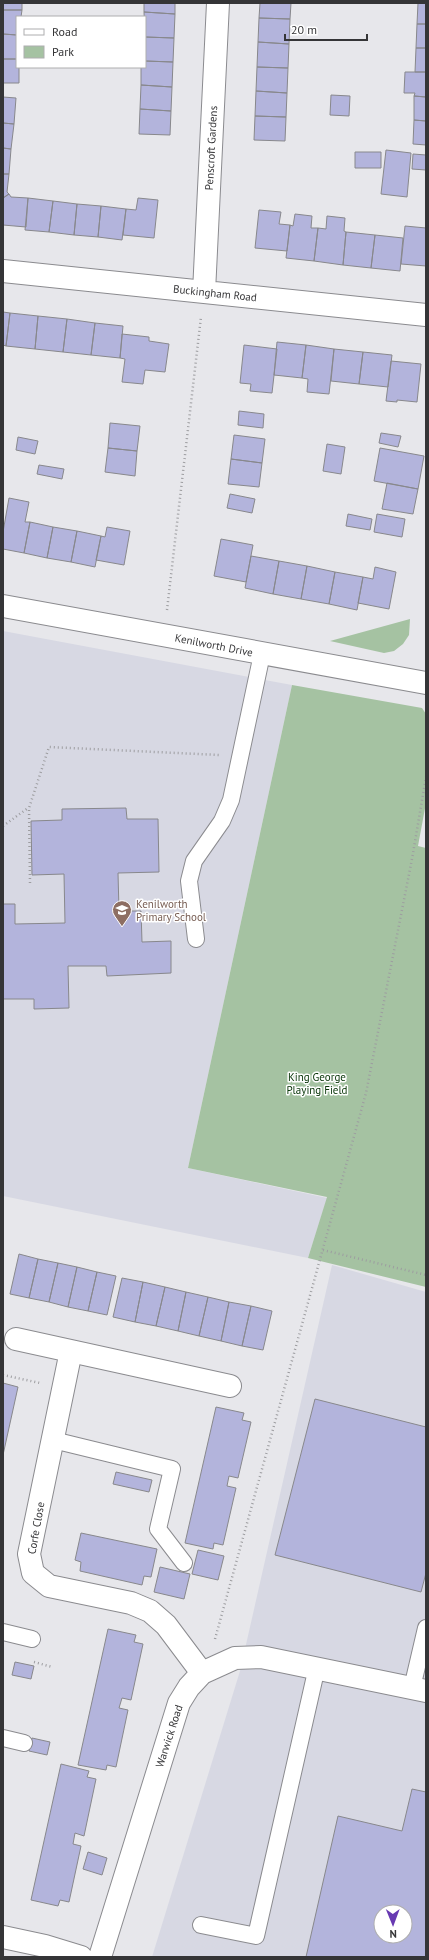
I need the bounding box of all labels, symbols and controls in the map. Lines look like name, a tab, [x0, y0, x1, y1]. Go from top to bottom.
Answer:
legend	[16, 16, 146, 68]
scale bar	[285, 16, 367, 42]
text: 20 m	[291, 22, 317, 37]
text: Road	[52, 24, 77, 39]
text: Park	[52, 44, 74, 59]
street label: Penscroft Gardens	[202, 105, 220, 191]
street label: Buckingham Road	[172, 282, 258, 304]
street label: Kenilworth Drive	[174, 631, 255, 660]
place label: Kenilworth Primary School	[136, 897, 207, 924]
school or university icon: Kenilworth Primary School	[111, 899, 133, 927]
park label: King George Playing Field	[286, 1070, 348, 1097]
street label: Corfe Close	[24, 1500, 48, 1555]
street label: Warwick Road	[152, 1703, 186, 1769]
north arrow	[373, 1904, 413, 1944]
text: N	[389, 1927, 397, 1941]

